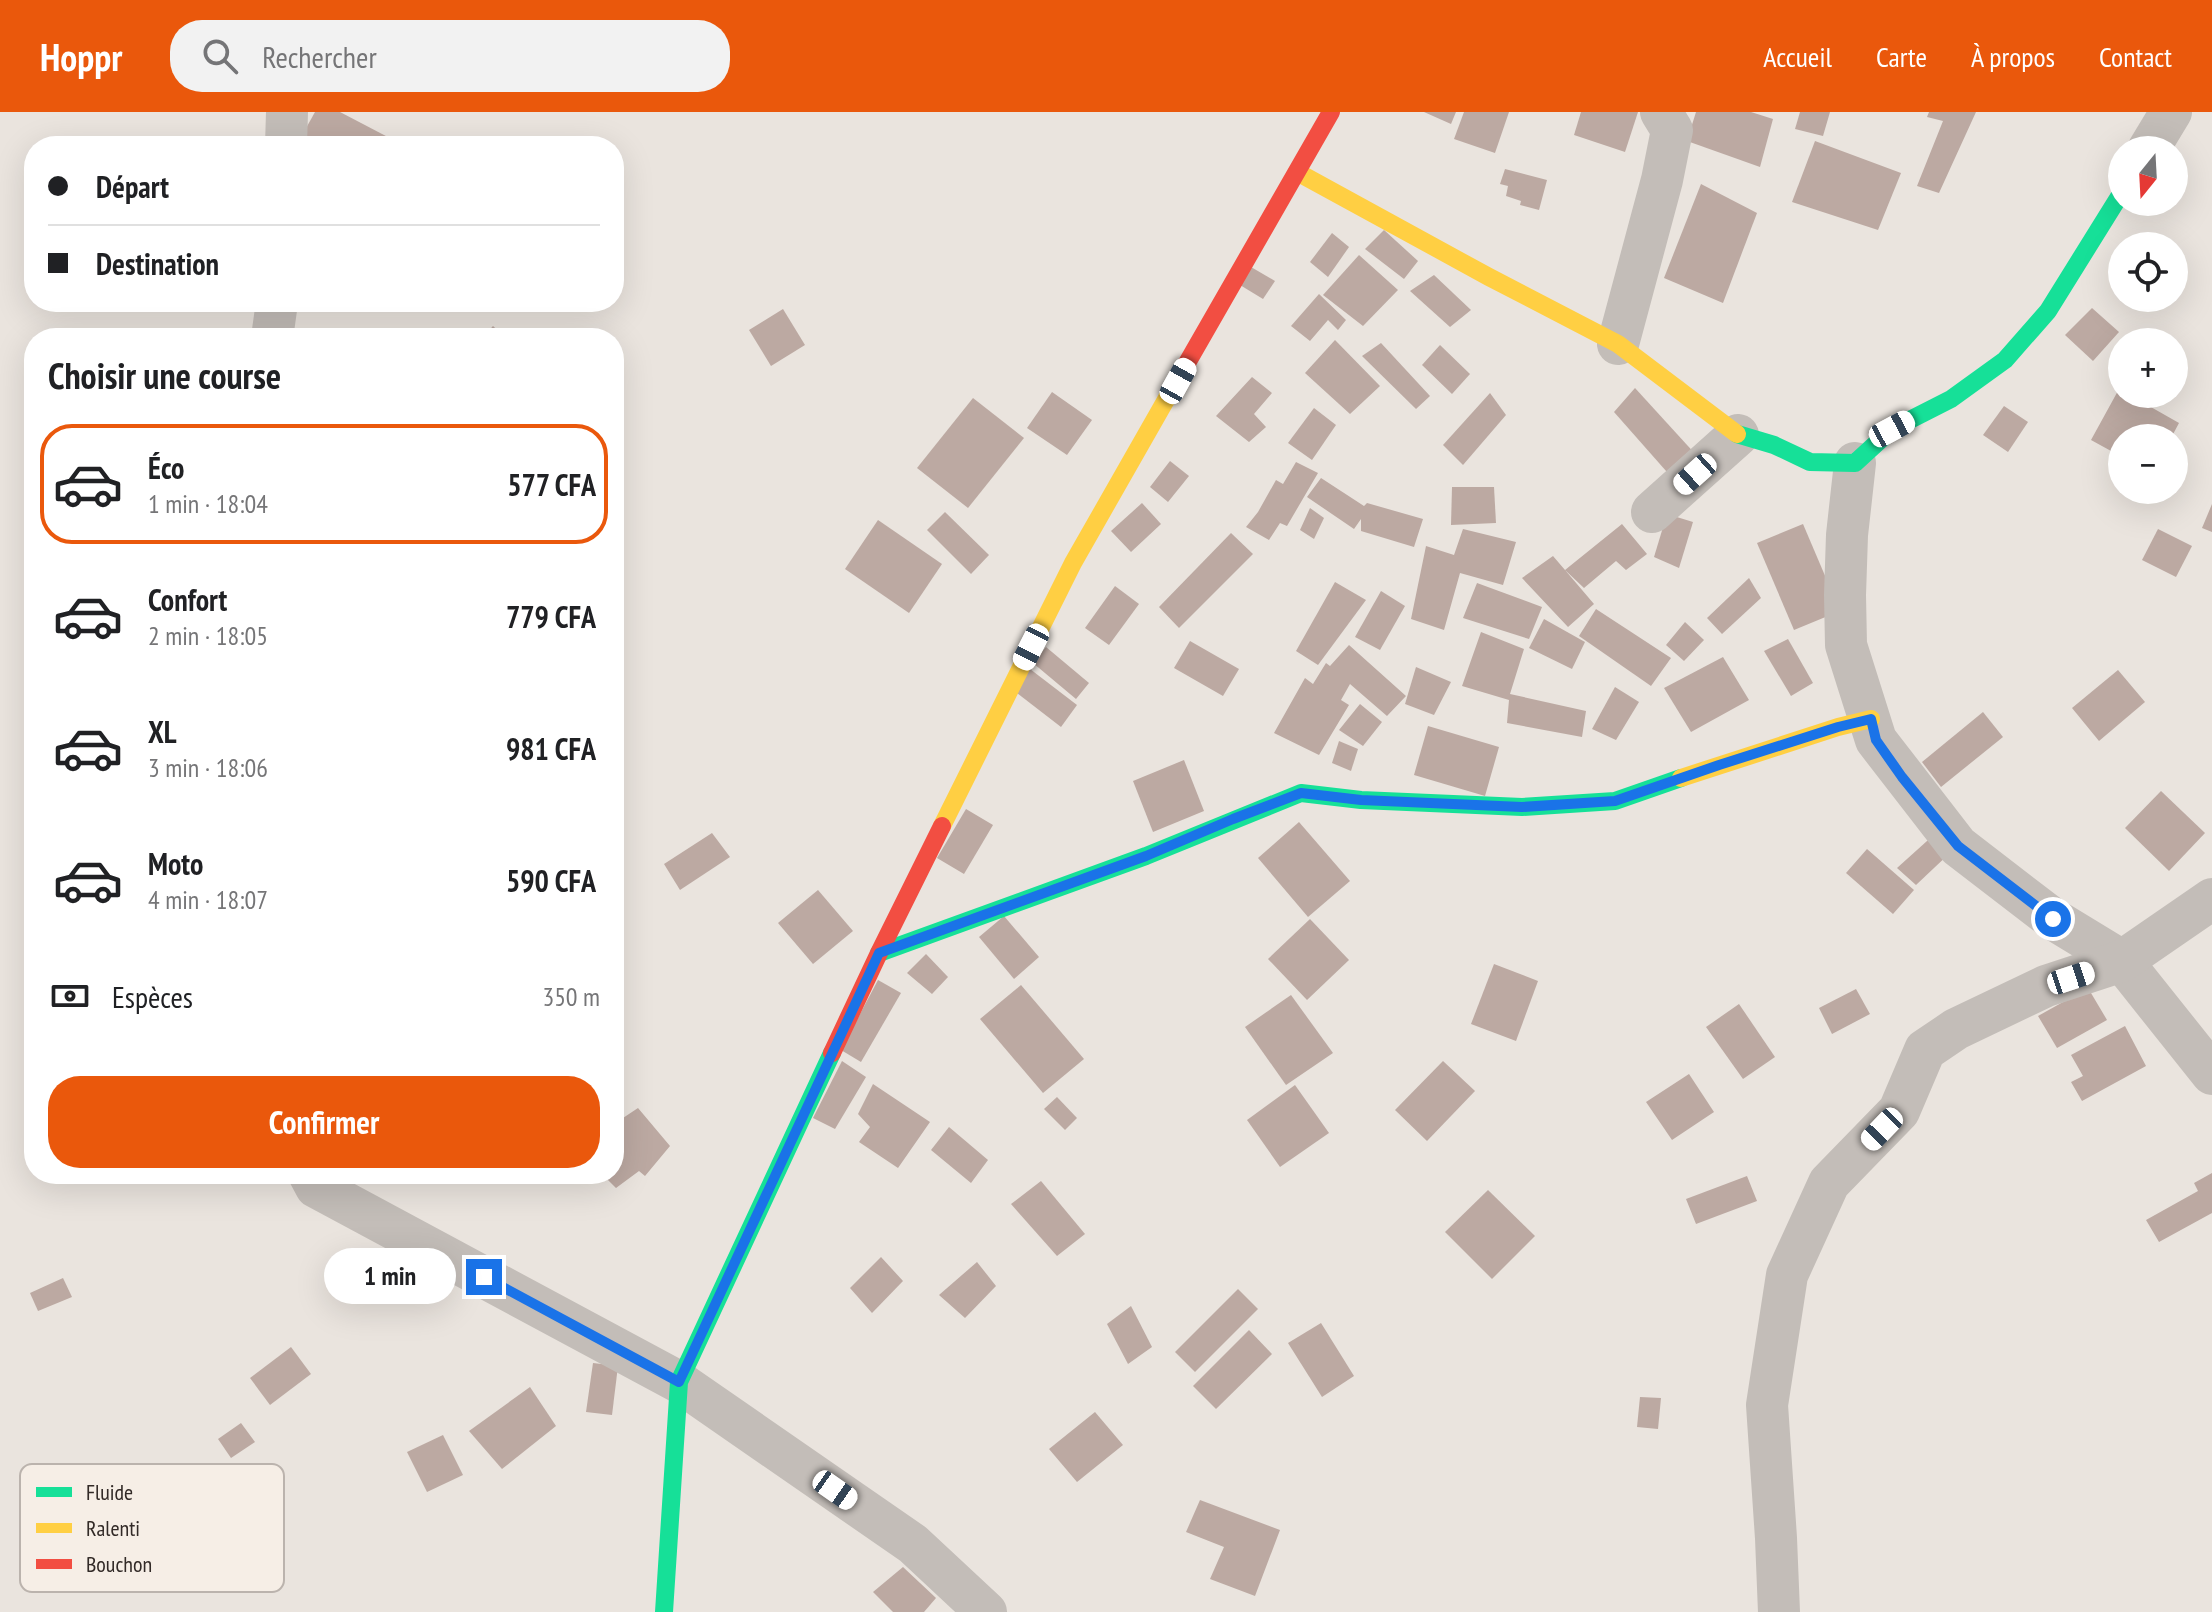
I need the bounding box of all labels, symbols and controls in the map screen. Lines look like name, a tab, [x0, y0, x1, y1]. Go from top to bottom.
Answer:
search box	[170, 20, 730, 92]
text: Hoppr	[40, 32, 122, 81]
icon: search	[198, 34, 242, 78]
text: Rechercher	[262, 37, 377, 76]
text: Accueil	[1763, 38, 1832, 75]
text: Carte	[1876, 38, 1927, 75]
text: À propos	[1971, 38, 2055, 75]
text: Contact	[2099, 38, 2172, 75]
north arrow	[2108, 136, 2188, 216]
map controls	[2108, 136, 2188, 504]
text: Départ	[96, 167, 169, 206]
button: locate	[2108, 232, 2188, 312]
text: Destination	[96, 244, 219, 283]
button: +	[2108, 328, 2188, 408]
text: Choisir une course	[48, 352, 281, 399]
car	[1156, 354, 1200, 408]
car	[1865, 407, 1919, 451]
button: −	[2108, 424, 2188, 504]
icon: car	[52, 448, 124, 520]
text: Éco	[148, 448, 184, 487]
car	[1669, 449, 1721, 499]
text: 577 CFA	[507, 465, 596, 504]
text: 1 min · 18:04	[148, 487, 268, 520]
icon: car	[52, 580, 124, 652]
text: Confort	[148, 580, 227, 619]
text: 779 CFA	[506, 597, 596, 636]
text: 2 min · 18:05	[148, 619, 268, 652]
car	[1009, 620, 1053, 674]
icon: car	[52, 712, 124, 784]
text: XL	[148, 712, 177, 751]
text: 981 CFA	[506, 729, 596, 768]
text: 3 min · 18:06	[148, 751, 268, 784]
icon: car	[52, 844, 124, 916]
text: Moto	[148, 844, 203, 883]
text: 590 CFA	[506, 861, 596, 900]
text: 4 min · 18:07	[148, 883, 268, 916]
route start	[2035, 901, 2071, 937]
car	[2044, 959, 2098, 997]
icon: cash	[48, 974, 92, 1018]
text: Espèces	[112, 977, 193, 1016]
text: 350 m	[542, 980, 600, 1013]
button: Confirmer	[48, 1076, 600, 1168]
car	[1857, 1103, 1907, 1155]
callout: 1 min	[324, 1249, 456, 1305]
text: 1 min	[364, 1259, 416, 1292]
route end	[466, 1259, 502, 1295]
legend	[20, 1464, 284, 1592]
car	[808, 1466, 862, 1514]
text: Fluide	[86, 1478, 133, 1506]
text: Ralenti	[86, 1514, 140, 1542]
text: Bouchon	[86, 1550, 152, 1578]

